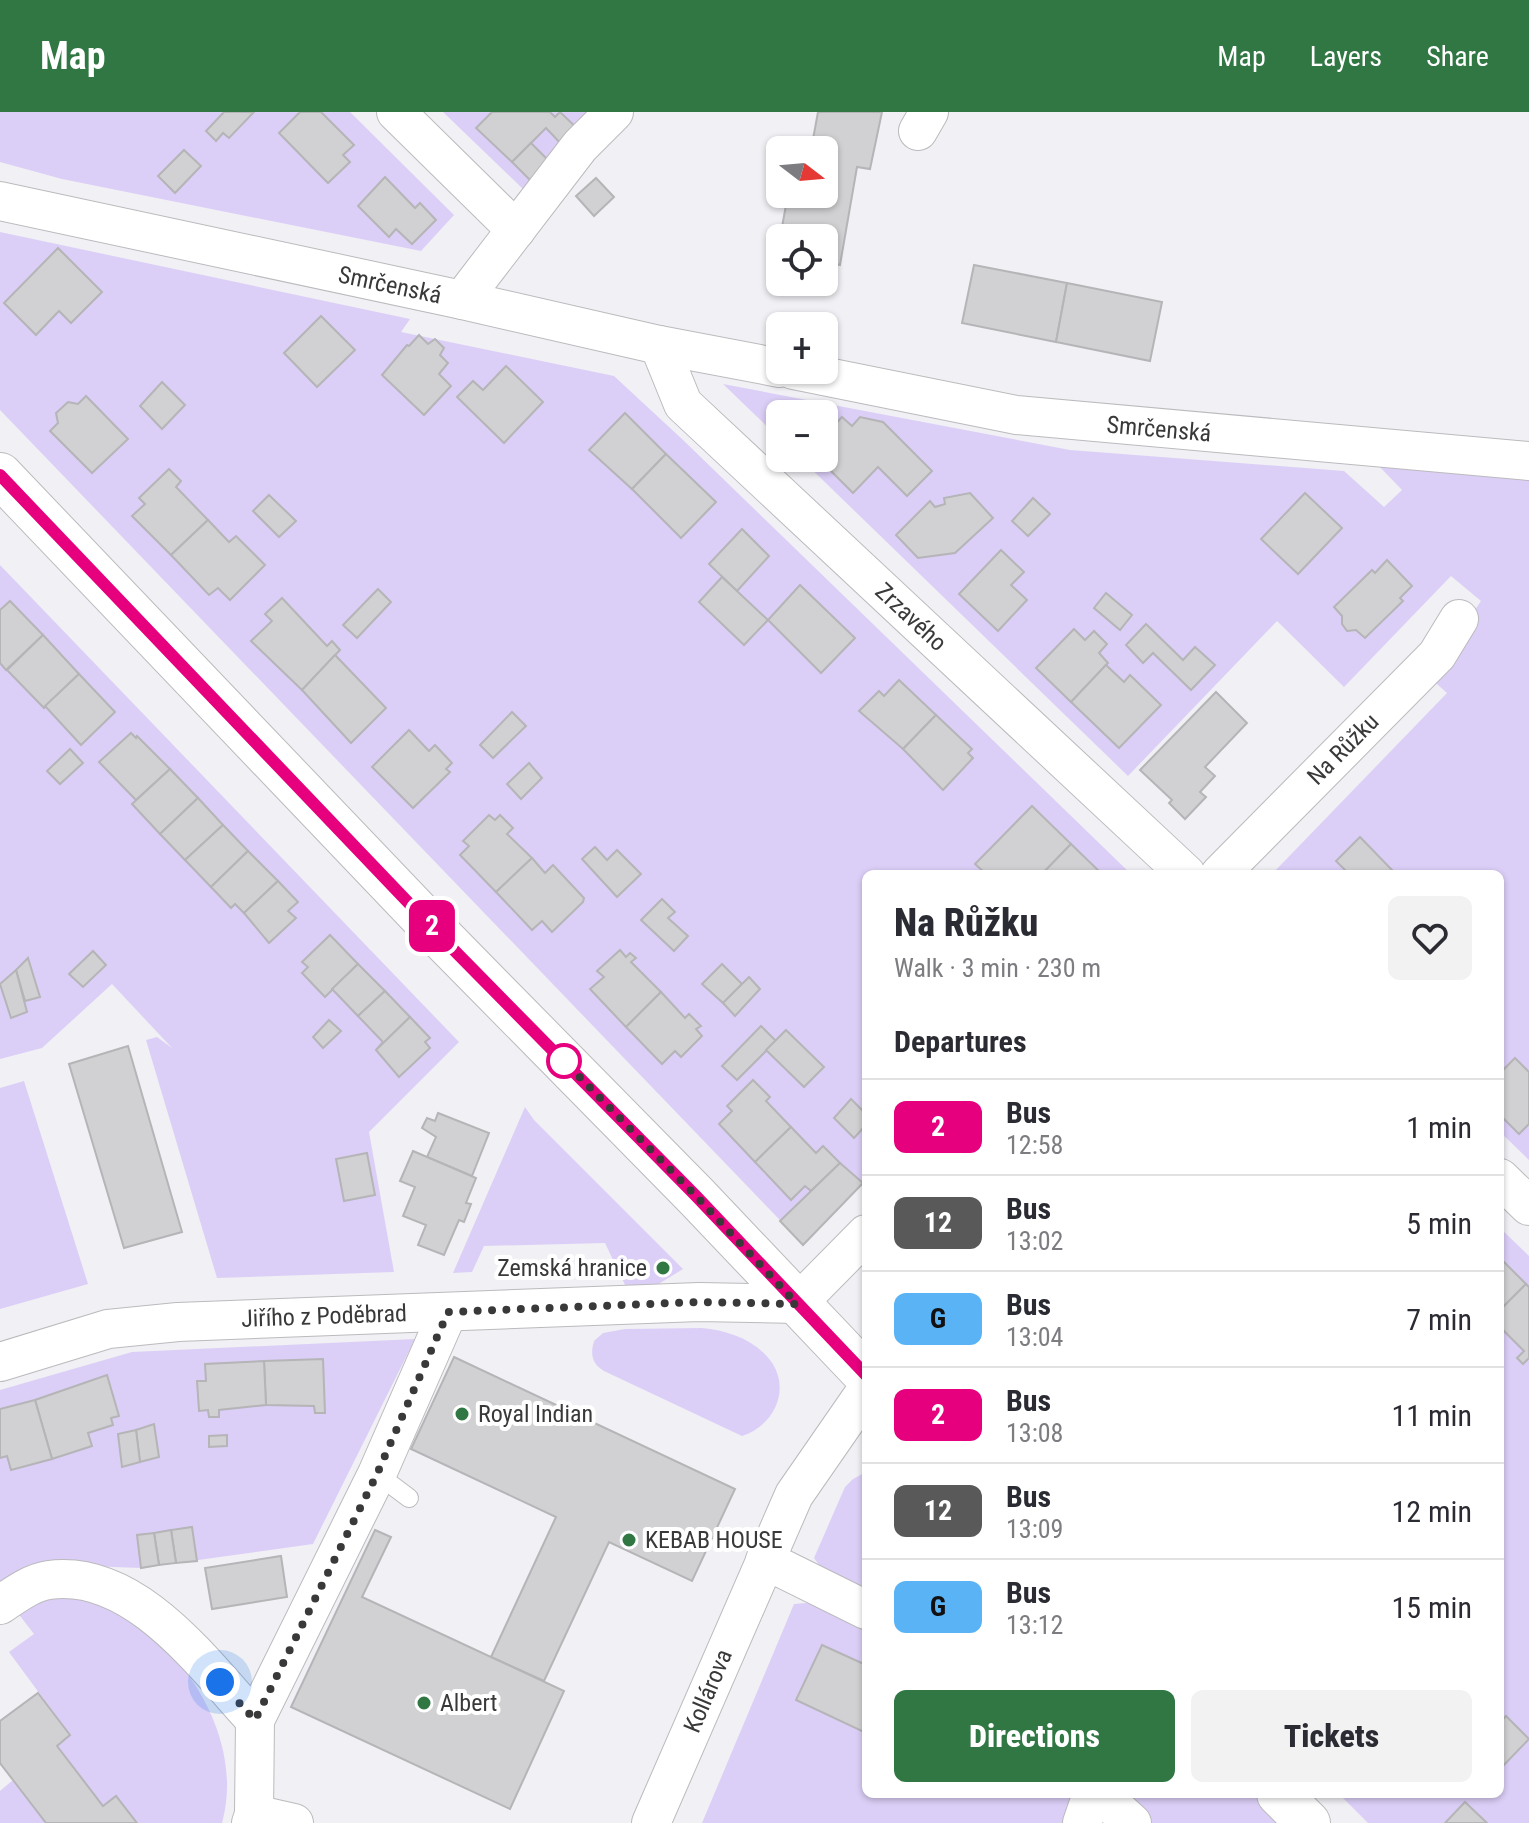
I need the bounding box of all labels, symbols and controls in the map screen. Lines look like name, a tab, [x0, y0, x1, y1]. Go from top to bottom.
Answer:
text: Map	[40, 34, 106, 78]
text: Map	[1217, 40, 1266, 73]
text: Layers	[1310, 40, 1382, 73]
text: Share	[1426, 40, 1489, 73]
north arrow	[766, 136, 838, 208]
map controls	[766, 136, 838, 472]
button: locate	[766, 224, 838, 296]
street label: Smrčenská	[336, 260, 444, 310]
button: +	[766, 312, 838, 384]
button: −	[766, 400, 838, 472]
street label: Smrčenská	[1106, 410, 1212, 448]
street label: Zrzavého	[870, 577, 952, 657]
street label: Na Růžku	[1302, 708, 1384, 790]
button: heart	[1388, 896, 1472, 980]
line badge: 2	[406, 900, 458, 952]
text: Na Růžku	[894, 901, 1038, 945]
text: 2	[425, 909, 439, 942]
text: Walk · 3 min · 230 m	[894, 953, 1101, 983]
text: Departures	[894, 1024, 1027, 1059]
unlabelled marker	[547, 1044, 581, 1078]
text: Bus	[1006, 1095, 1051, 1130]
text: 2	[931, 1110, 945, 1143]
text: 1 min	[1406, 1110, 1472, 1145]
text: 12:58	[1006, 1130, 1063, 1160]
text: Bus	[1006, 1191, 1051, 1226]
text: 12	[924, 1206, 952, 1239]
text: 5 min	[1406, 1206, 1472, 1241]
text: 13:02	[1006, 1226, 1063, 1256]
place label: Zemská hranice	[497, 1254, 647, 1282]
marker: Zemská hranice	[654, 1259, 672, 1277]
text: Bus	[1006, 1287, 1051, 1322]
street label: Jiřího z Poděbrad	[241, 1299, 407, 1333]
text: G	[930, 1302, 946, 1335]
text: 7 min	[1406, 1302, 1472, 1337]
text: 13:04	[1006, 1322, 1063, 1352]
text: Bus	[1006, 1383, 1051, 1418]
text: 2	[931, 1398, 945, 1431]
text: 11 min	[1391, 1398, 1472, 1433]
place label: Royal Indian	[478, 1400, 593, 1428]
marker: Royal Indian	[453, 1405, 471, 1423]
text: 13:08	[1006, 1418, 1063, 1448]
text: Bus	[1006, 1479, 1051, 1514]
text: 12	[924, 1494, 952, 1527]
text: 12 min	[1391, 1494, 1472, 1529]
text: 13:09	[1006, 1514, 1063, 1544]
place label: KEBAB HOUSE	[645, 1526, 783, 1554]
marker: KEBAB HOUSE	[620, 1531, 638, 1549]
text: Bus	[1006, 1575, 1051, 1610]
text: G	[930, 1590, 946, 1623]
text: 15 min	[1391, 1590, 1472, 1625]
text: 13:12	[1006, 1610, 1063, 1640]
street label: Kollárova	[678, 1645, 738, 1737]
your location	[200, 1662, 240, 1702]
place label: Albert	[440, 1689, 497, 1717]
button: Directions	[894, 1690, 1175, 1782]
button: Tickets	[1191, 1690, 1472, 1782]
marker: Albert	[415, 1694, 433, 1712]

